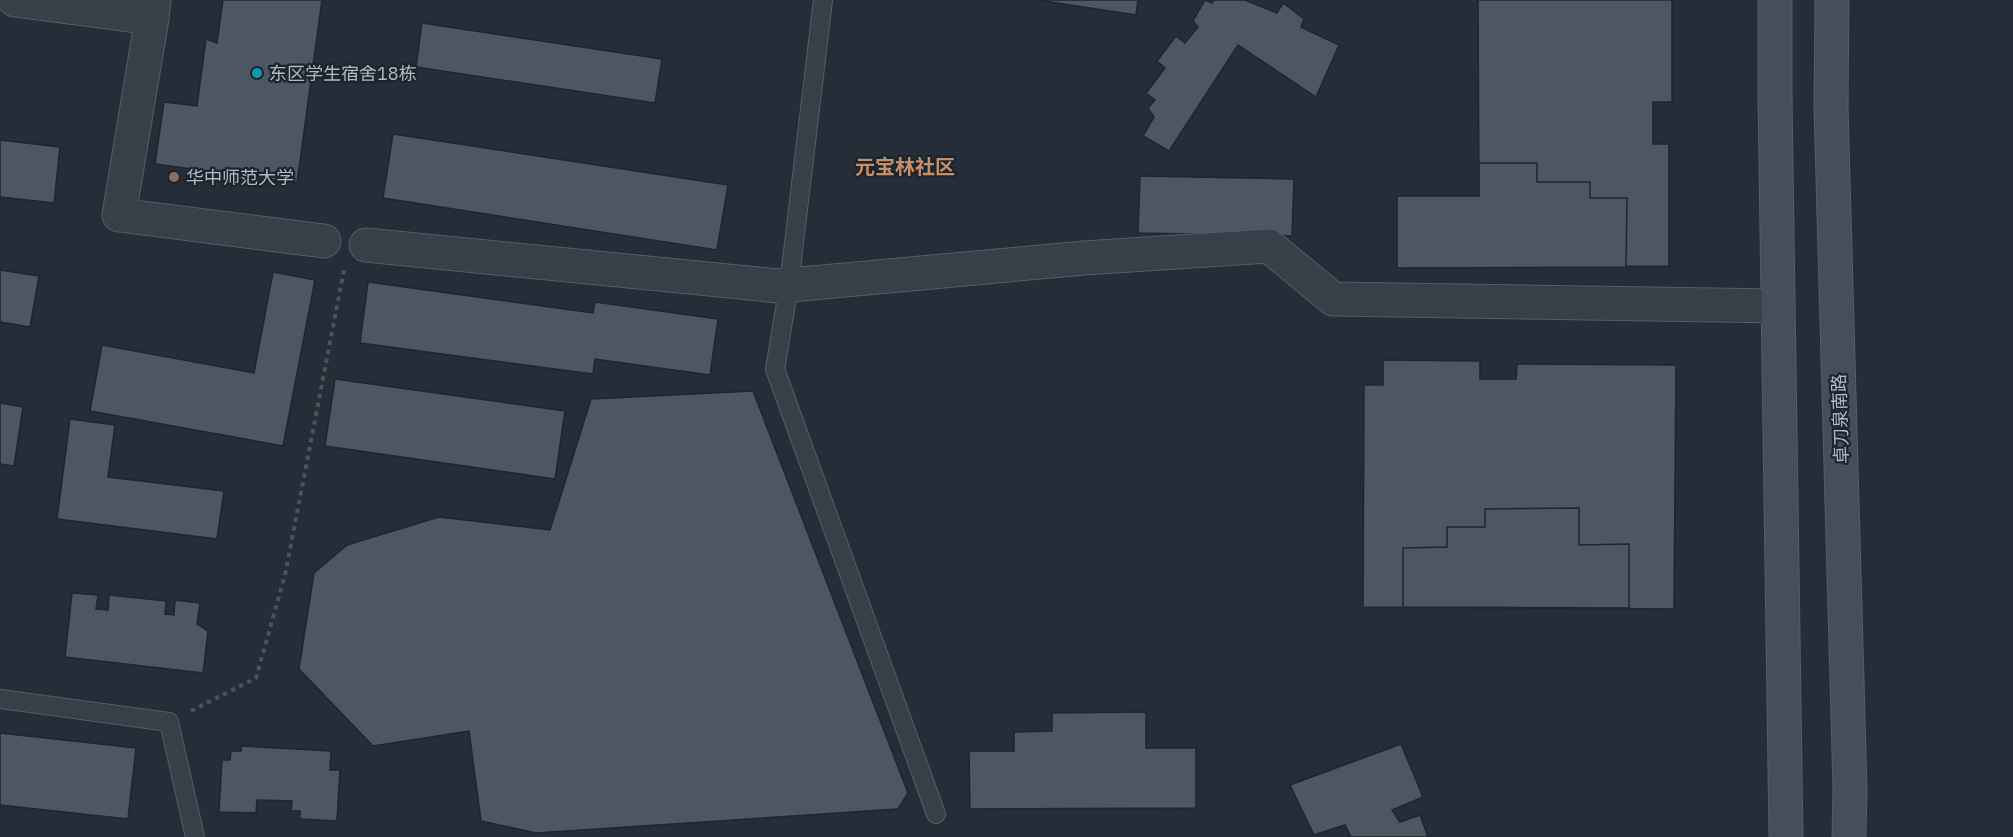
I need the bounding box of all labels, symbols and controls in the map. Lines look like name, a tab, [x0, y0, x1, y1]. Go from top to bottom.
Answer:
place label: 东区学生宿舍18栋	[269, 62, 417, 85]
marker: 东区学生宿舍18栋	[250, 66, 264, 80]
district label: 元宝林社区	[855, 153, 955, 180]
place label: 华中师范大学	[186, 166, 294, 189]
marker: 华中师范大学	[167, 170, 181, 184]
street label: 卓刀泉南路	[1827, 374, 1853, 464]

